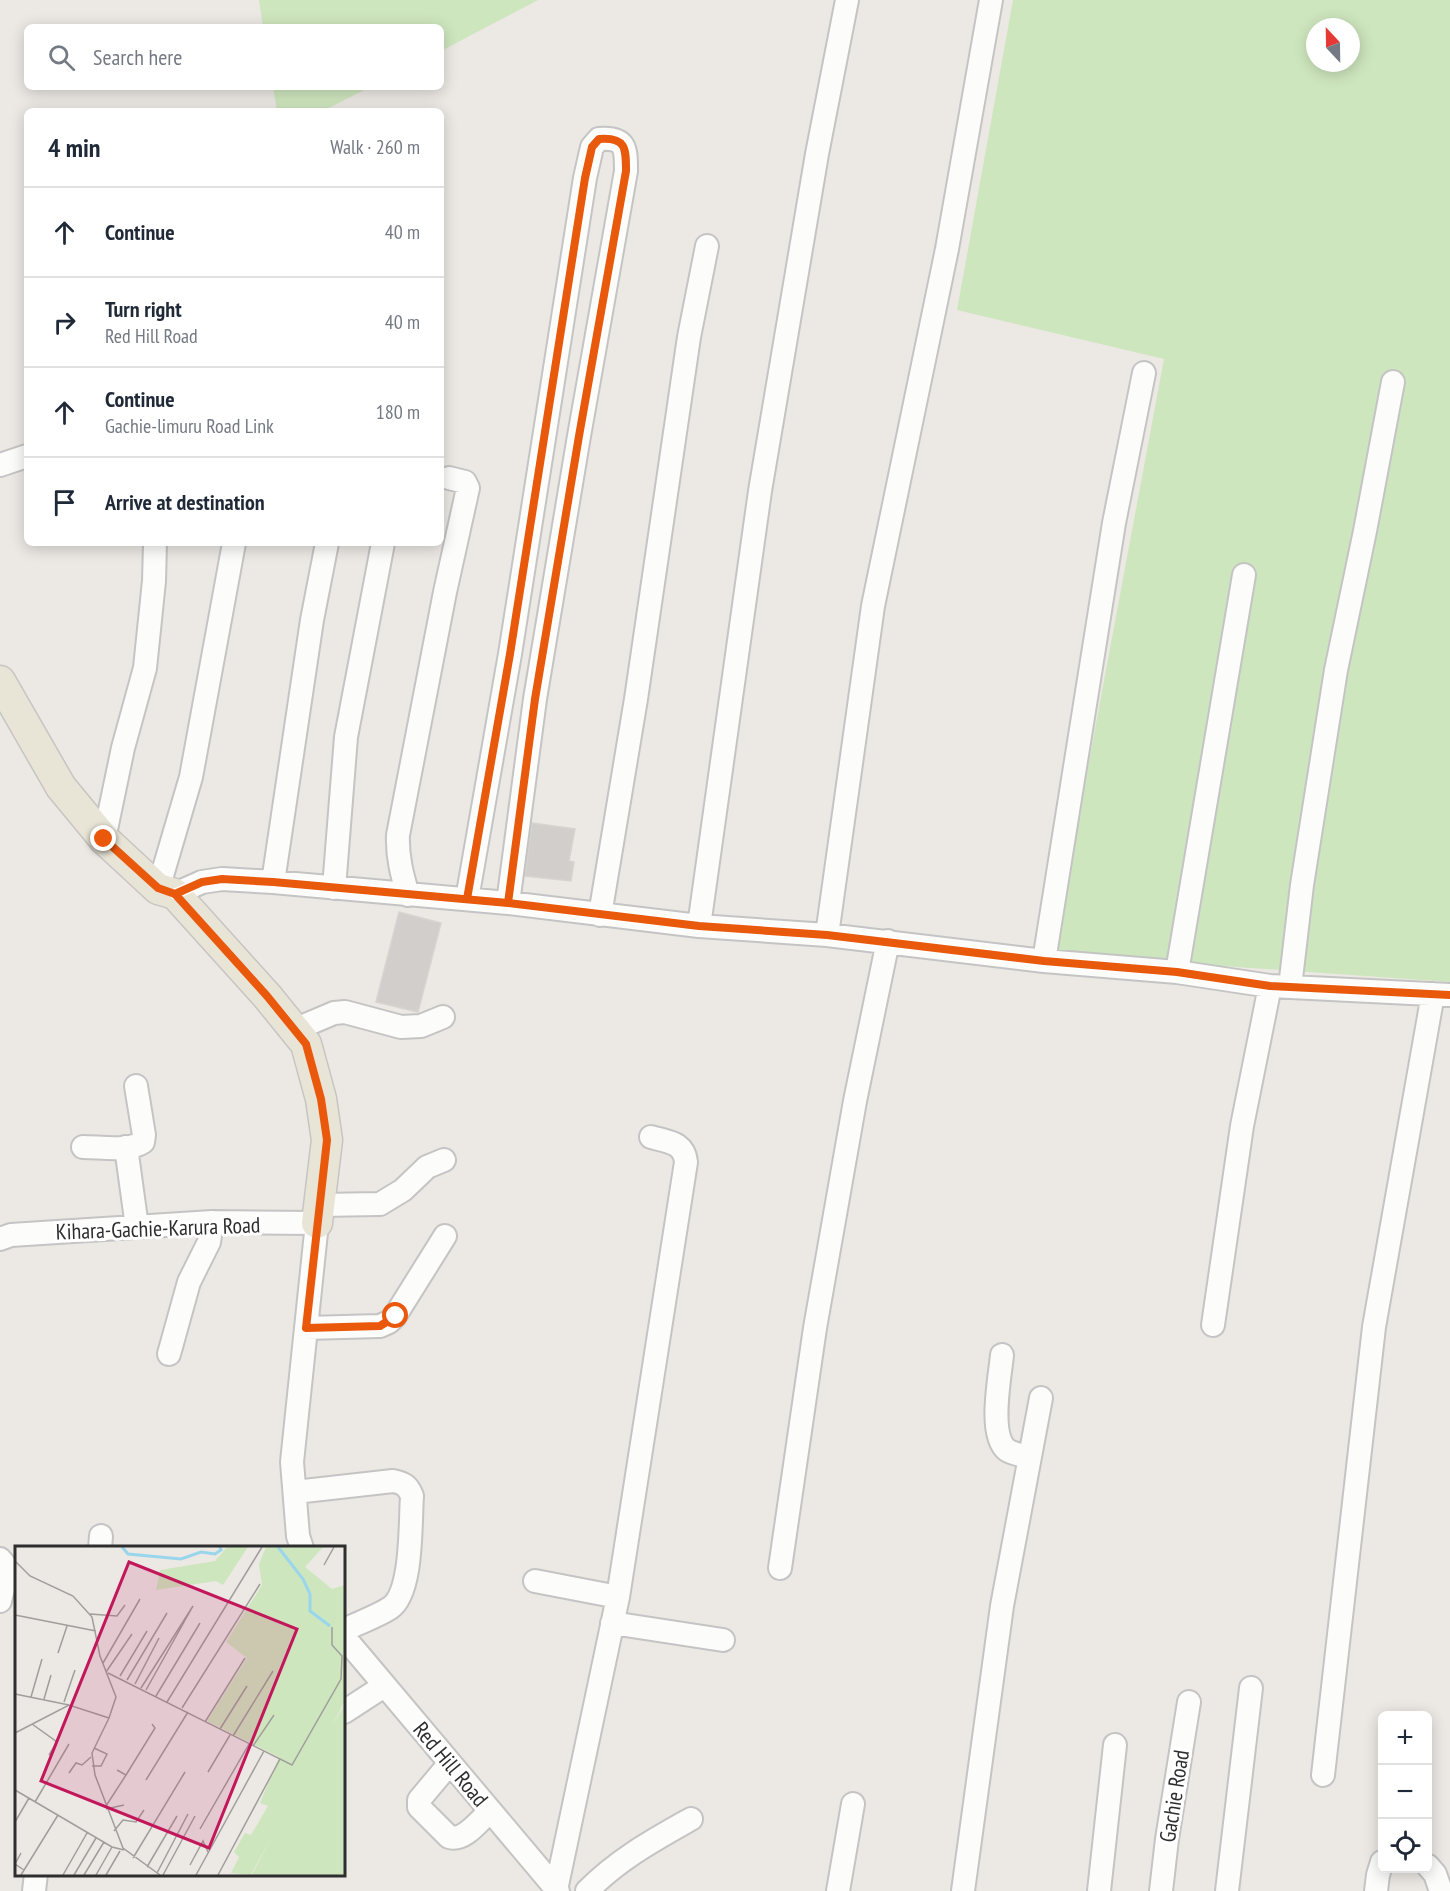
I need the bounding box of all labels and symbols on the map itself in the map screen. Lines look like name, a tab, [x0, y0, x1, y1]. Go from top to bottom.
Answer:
north arrow	[1306, 18, 1360, 72]
route end	[90, 825, 116, 851]
street label: Kihara-Gachie-Karura Road	[55, 1210, 261, 1246]
route start	[382, 1302, 408, 1328]
inset map	[15, 1546, 345, 1876]
street label: Red Hill Road	[407, 1716, 495, 1812]
street label: Gachie Road	[1153, 1748, 1195, 1844]

